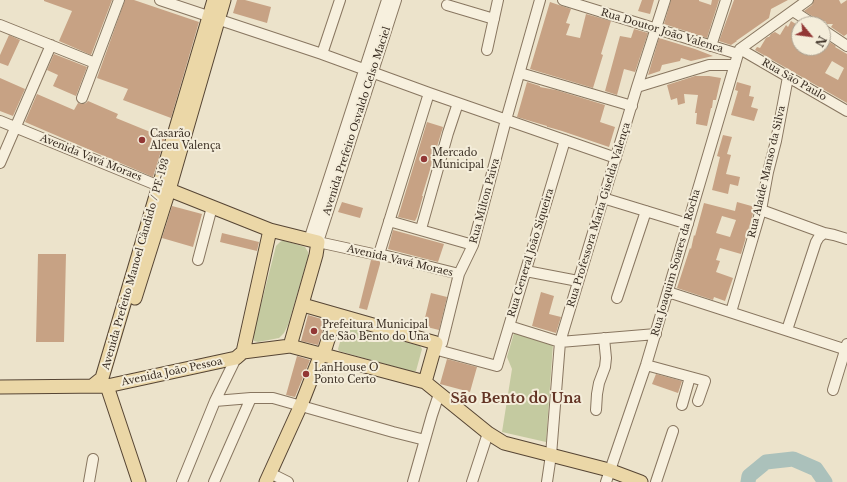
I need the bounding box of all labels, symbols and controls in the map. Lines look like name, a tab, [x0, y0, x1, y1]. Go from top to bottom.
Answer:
street label: Rua Doutor João Valenca	[599, 7, 725, 55]
north arrow	[791, 16, 831, 56]
street label: Avenida Prefeito Osvaldo Celso Maciel	[321, 25, 393, 217]
text: N	[812, 33, 829, 49]
street label: Rua São Paulo	[759, 57, 829, 103]
street label: Rua Alaíde Manso da Silva	[746, 105, 788, 239]
street label: Rua Professora Maria Giselda Valença	[565, 121, 633, 309]
place label: Casarão Alceu Valença	[150, 128, 221, 152]
street label: Avenida Vavá Moraes	[38, 132, 144, 184]
marker: Casarão Alceu Valença	[137, 135, 147, 145]
place label: Mercado Municipal	[432, 147, 484, 170]
marker: Mercado Municipal	[419, 154, 429, 164]
street label: Avenida Prefeito Manoel Cândido / PE-193	[100, 157, 172, 371]
street label: Rua Milton Paiva	[468, 157, 502, 245]
street label: Rua General João Siqueira	[506, 187, 556, 319]
street label: Rua Joaquim Soares da Rocha	[649, 188, 703, 338]
street label: Avenida Vavá Moraes	[346, 243, 454, 279]
place label: Prefeitura Municipal de São Bento do Una	[322, 319, 429, 342]
marker: Prefeitura Municipal de São Bento do Una	[309, 326, 319, 336]
street label: Avenida João Pessoa	[120, 355, 224, 389]
place label: LanHouse O Ponto Certo	[314, 362, 379, 386]
marker: LanHouse O Ponto Certo	[301, 369, 311, 379]
district label: São Bento do Una	[451, 391, 581, 407]

